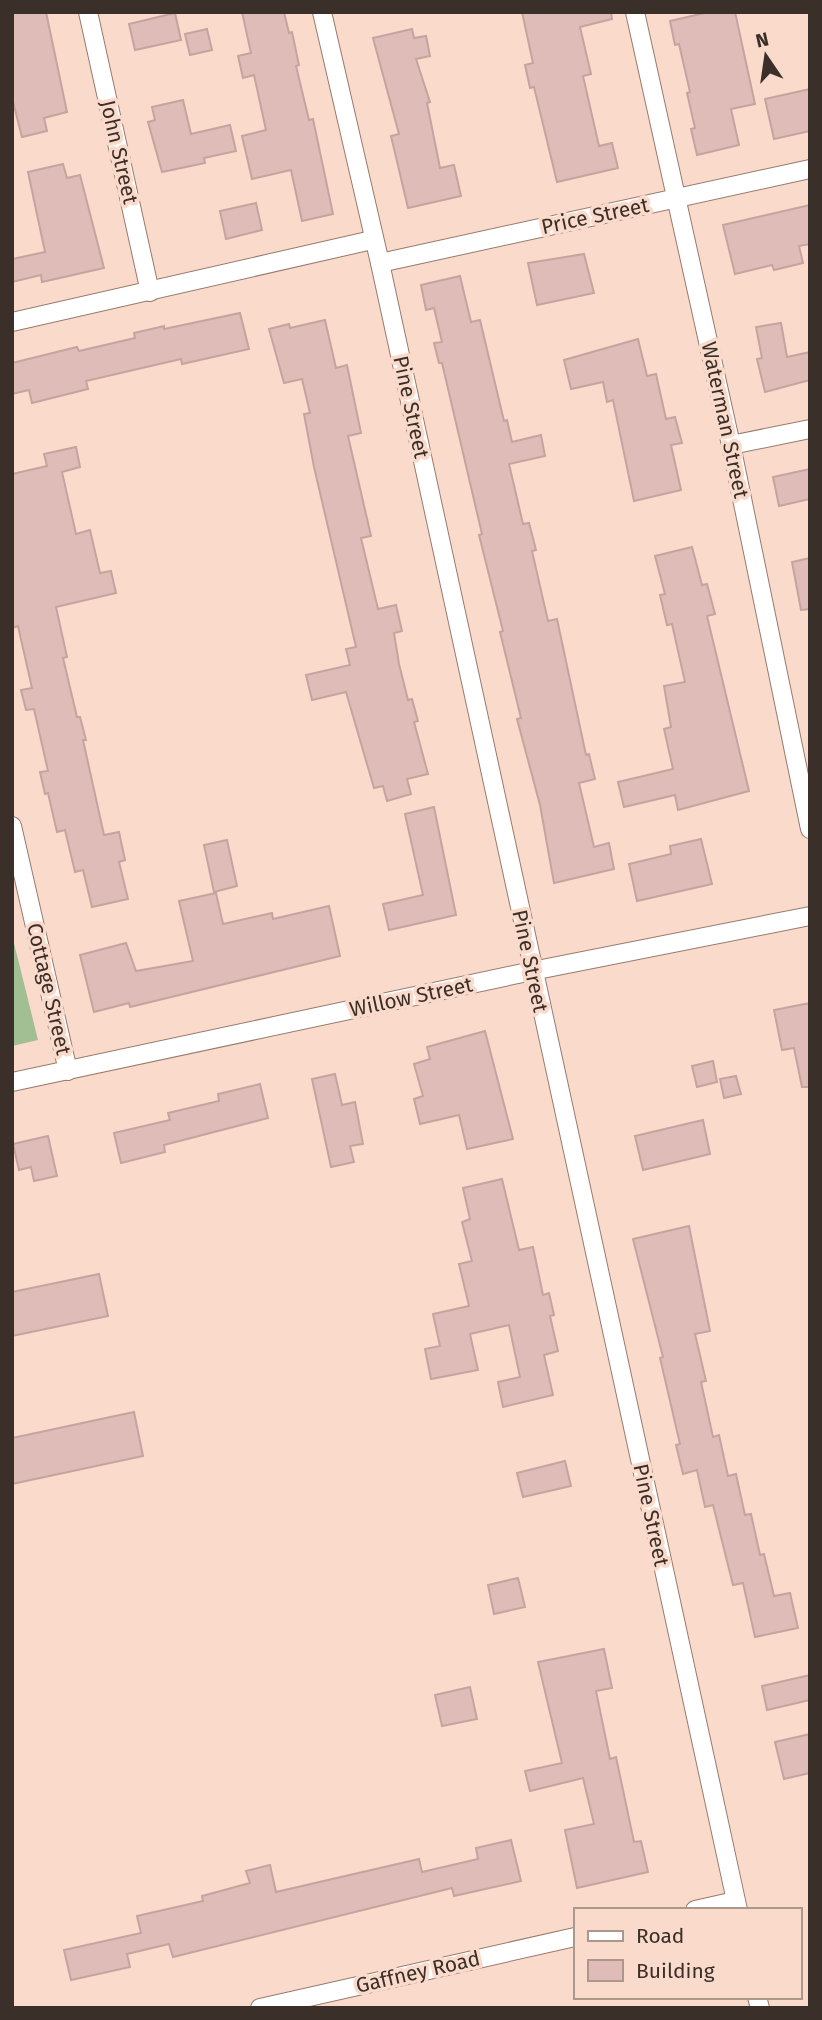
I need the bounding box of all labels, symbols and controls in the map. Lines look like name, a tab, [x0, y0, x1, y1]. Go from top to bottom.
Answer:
north arrow	[731, 21, 801, 91]
text: N	[754, 27, 771, 53]
street label: John Street	[94, 98, 144, 207]
street label: Price Street	[539, 192, 652, 240]
street label: Waterman Street	[696, 339, 754, 501]
street label: Pine Street	[387, 353, 435, 461]
street label: Pine Street	[506, 907, 554, 1015]
street label: Cottage Street	[21, 921, 77, 1058]
street label: Willow Street	[347, 971, 475, 1023]
street label: Pine Street	[627, 1461, 675, 1569]
legend	[574, 1908, 801, 1999]
text: Road	[636, 1923, 684, 1949]
street label: Gaffney Road	[353, 1945, 483, 1999]
text: Building	[636, 1958, 715, 1984]

